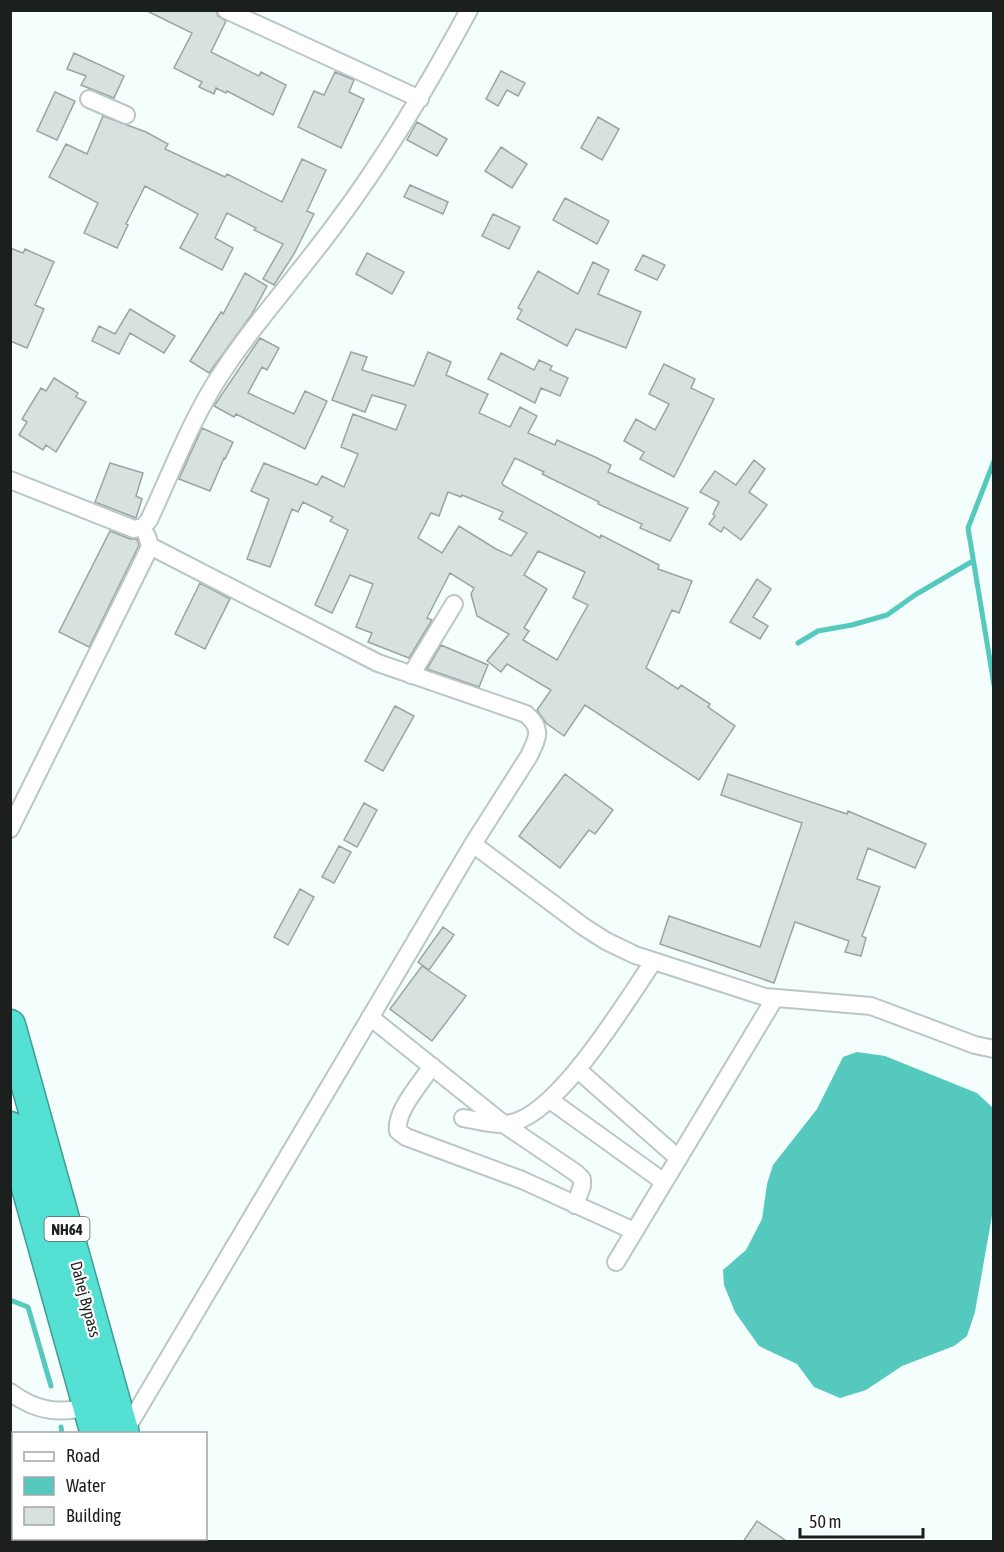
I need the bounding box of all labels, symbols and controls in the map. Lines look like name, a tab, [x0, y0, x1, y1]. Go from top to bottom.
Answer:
road number: NH64	[44, 1217, 90, 1241]
street label: Dahej Bypass	[66, 1259, 105, 1339]
legend	[12, 1432, 207, 1540]
text: Road	[66, 1445, 100, 1466]
text: Water	[66, 1475, 106, 1496]
scale bar	[800, 1501, 923, 1539]
text: Building	[66, 1505, 121, 1526]
text: 50 m	[809, 1511, 841, 1532]

